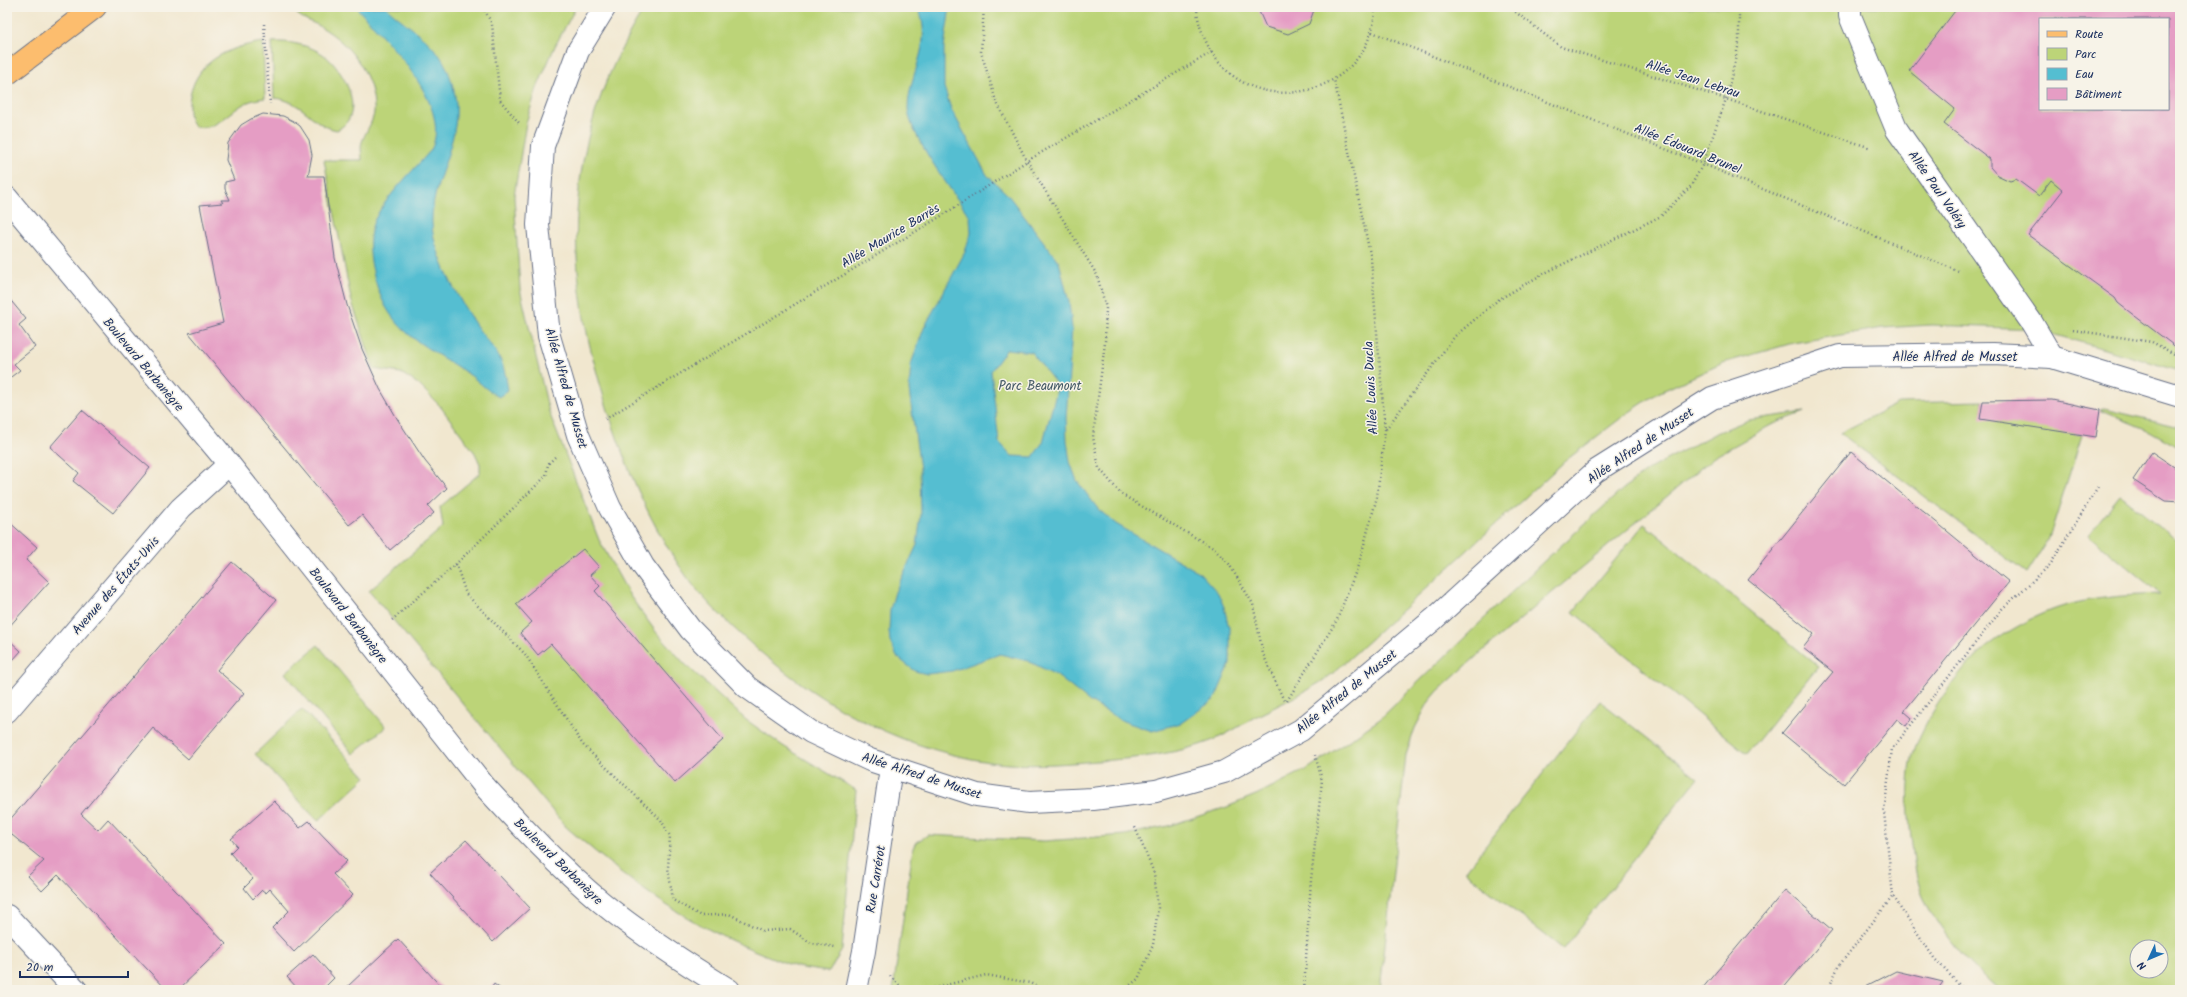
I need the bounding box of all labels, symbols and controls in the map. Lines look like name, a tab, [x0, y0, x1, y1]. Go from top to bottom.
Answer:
legend	[2039, 18, 2169, 110]
text: Route	[2075, 25, 2104, 44]
text: Parc	[2075, 45, 2096, 64]
street label: Allée Jean Lebrau	[1643, 54, 1743, 105]
text: Eau	[2075, 65, 2094, 84]
text: Bâtiment	[2075, 85, 2122, 104]
street label: Allée Édouard Brunel	[1631, 118, 1744, 181]
street label: Allée Paul Valéry	[1902, 147, 1972, 234]
street label: Allée Maurice Barrès	[837, 198, 945, 274]
street label: Boulevard Barbanègre	[97, 313, 189, 417]
street label: Allée Alfred de Musset	[538, 325, 593, 452]
street label: Allée Louis Ducla	[1359, 341, 1384, 435]
street label: Allée Alfred de Musset	[1893, 347, 2018, 368]
park label: Parc Beaumont	[998, 376, 1083, 397]
street label: Allée Alfred de Musset	[1583, 402, 1699, 490]
street label: Avenue des États-Unis	[67, 532, 165, 640]
street label: Boulevard Barbanègre	[303, 563, 392, 669]
street label: Allée Alfred de Musset	[1292, 644, 1403, 740]
street label: Allée Alfred de Musset	[859, 747, 985, 806]
street label: Boulevard Barbanègre	[508, 814, 608, 911]
street label: Rue Carrérot	[861, 843, 892, 915]
north arrow	[2129, 939, 2169, 979]
scale bar	[20, 953, 128, 979]
text: N	[2134, 956, 2151, 974]
text: 20 m	[26, 958, 54, 977]

